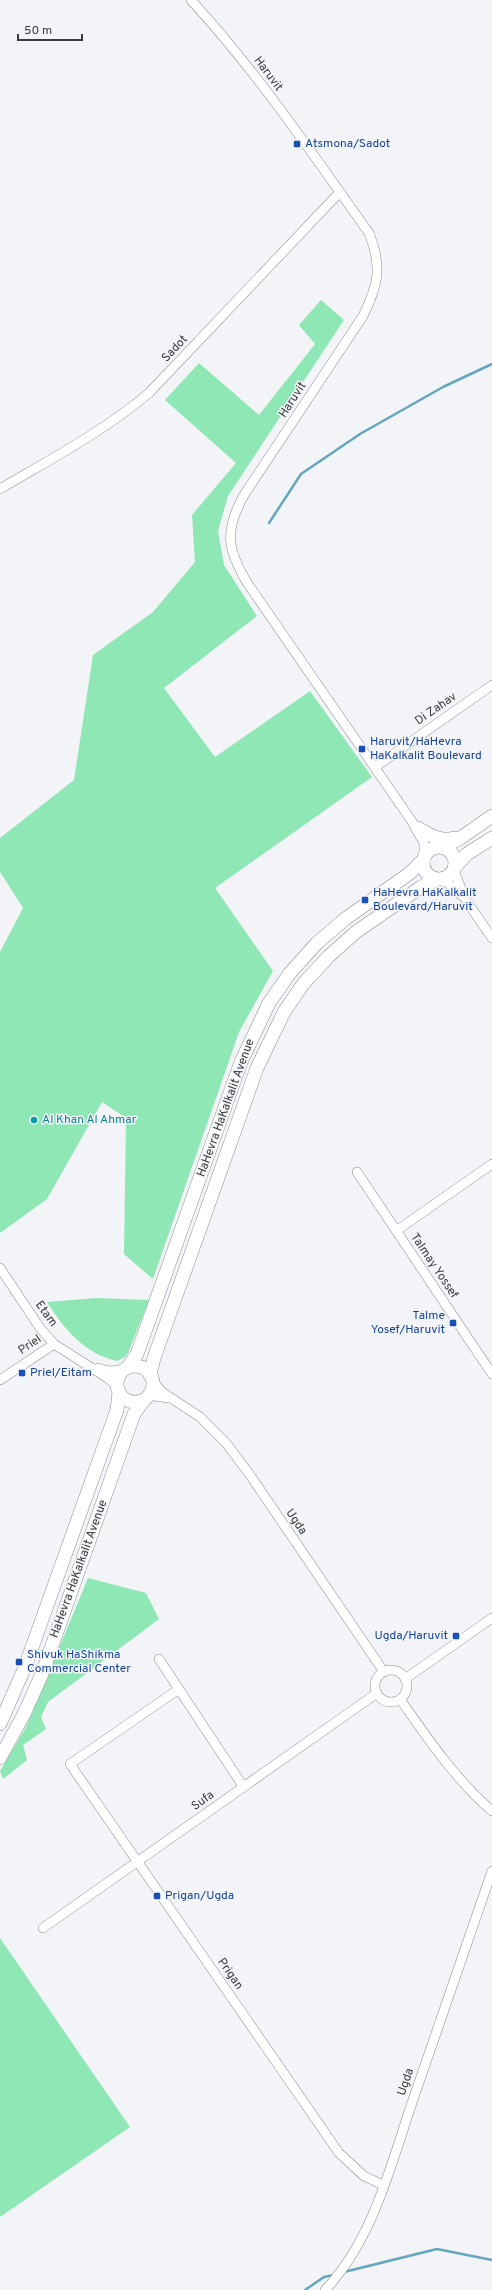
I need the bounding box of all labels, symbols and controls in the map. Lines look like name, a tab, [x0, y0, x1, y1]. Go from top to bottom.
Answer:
scale bar	[18, 16, 82, 42]
text: 50 m	[24, 23, 52, 39]
street label: Haruvit	[250, 53, 286, 95]
place label: Atsmona/Sadot	[305, 136, 390, 152]
marker: Atsmona/Sadot	[292, 139, 302, 149]
street label: Sadot	[158, 332, 192, 366]
street label: Haruvit	[275, 379, 311, 421]
street label: Di Zahav	[412, 689, 460, 729]
place label: Haruvit/HaHevra HaKalkalit Boulevard	[370, 734, 482, 764]
marker: Haruvit/HaHevra HaKalkalit Boulevard	[357, 744, 367, 754]
place label: HaHevra HaKalkalit Boulevard/Haruvit	[373, 885, 476, 915]
marker: HaHevra HaKalkalit Boulevard/Haruvit	[360, 895, 370, 905]
street label: HaHevra HaKalkalit Avenue	[194, 1037, 258, 1179]
place label: Al Khan Al Ahmar	[42, 1112, 137, 1128]
marker: Al Khan Al Ahmar	[29, 1115, 39, 1125]
street label: Talmay Yossef	[406, 1230, 462, 1302]
street label: Etam	[31, 1298, 61, 1330]
place label: Talme Yosef/Haruvit	[371, 1308, 445, 1338]
marker: Talme Yosef/Haruvit	[448, 1318, 458, 1328]
street label: Priel	[15, 1331, 45, 1359]
place label: Priel/Eitam	[30, 1365, 92, 1381]
marker: Priel/Eitam	[17, 1368, 27, 1378]
street label: HaHevra HaKalkalit Avenue	[47, 1498, 111, 1640]
street label: Ugda	[282, 1506, 310, 1538]
place label: Ugda/Haruvit	[374, 1628, 448, 1644]
marker: Ugda/Haruvit	[451, 1631, 461, 1641]
place label: Shivuk HaShikma Commercial Center	[27, 1647, 131, 1677]
marker: Shivuk HaShikma Commercial Center	[14, 1657, 24, 1667]
street label: Sufa	[189, 1787, 217, 1815]
place label: Prigan/Ugda	[165, 1888, 234, 1904]
marker: Prigan/Ugda	[152, 1891, 162, 1901]
street label: Prigan	[213, 1955, 247, 1993]
street label: Ugda	[394, 2066, 418, 2098]

